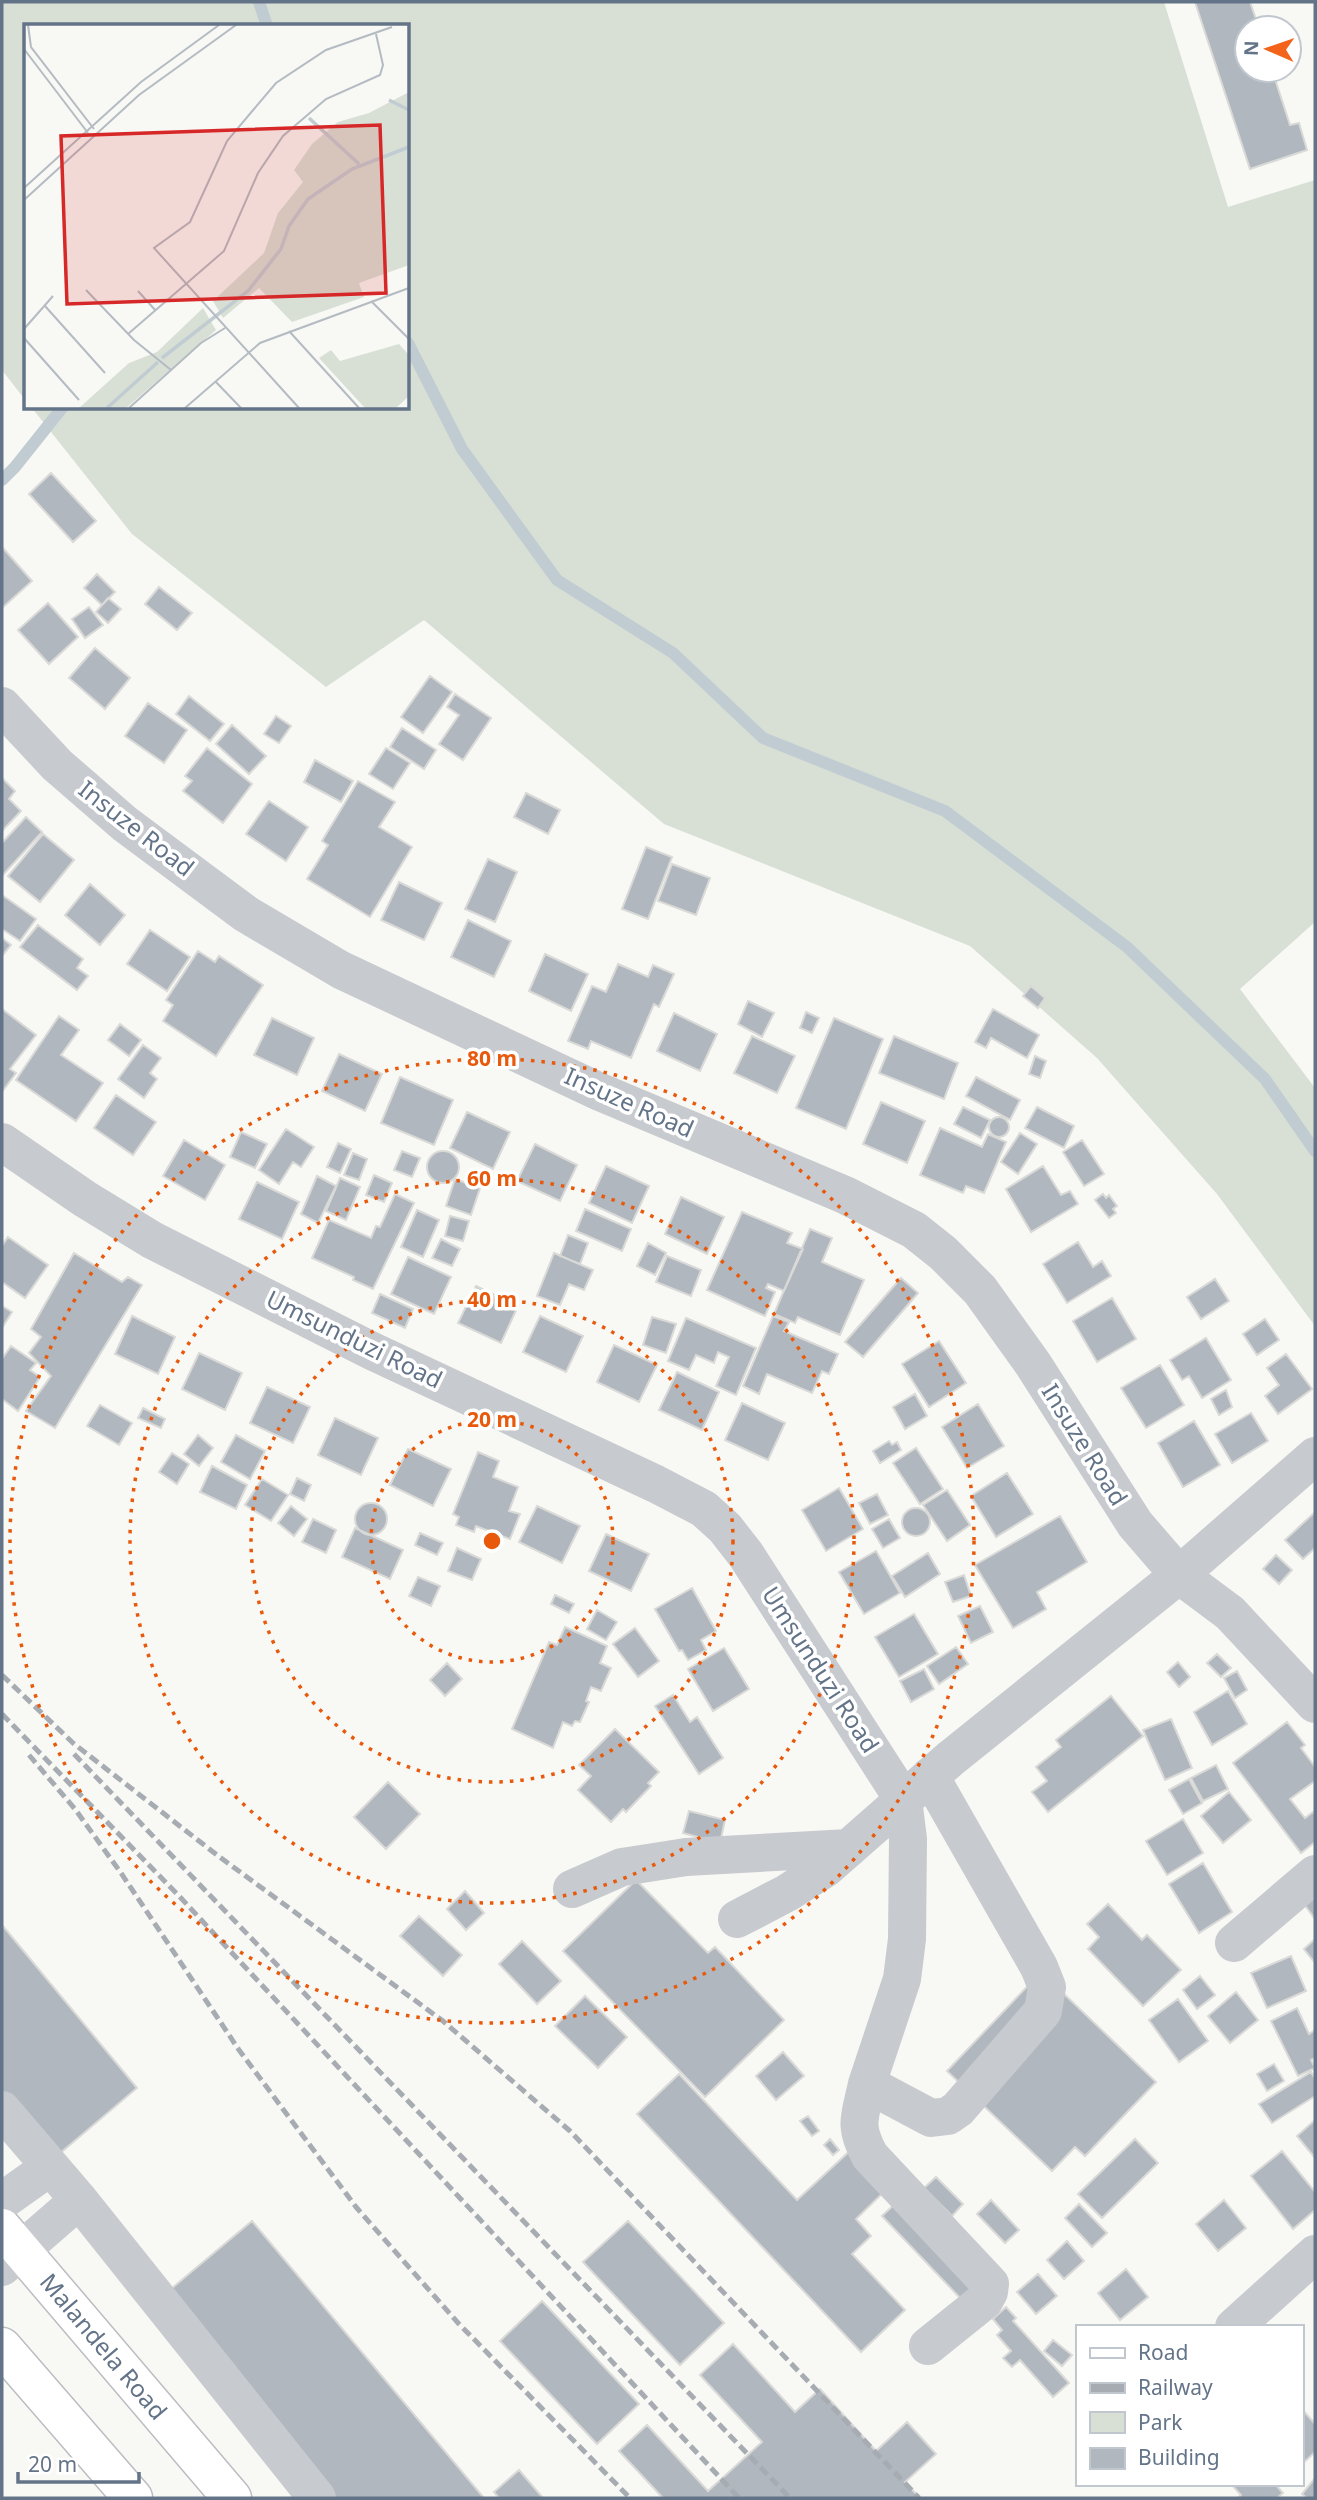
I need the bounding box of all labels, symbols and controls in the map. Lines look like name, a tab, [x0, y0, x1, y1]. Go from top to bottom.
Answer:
north arrow	[1233, 14, 1303, 84]
inset map	[24, 24, 410, 410]
text: N	[1238, 40, 1264, 57]
street label: Insuze Road	[72, 772, 201, 883]
text: 80 m	[467, 1044, 517, 1072]
street label: Insuze Road	[560, 1058, 699, 1145]
text: 60 m	[467, 1164, 517, 1192]
street label: Umsunduzi Road	[261, 1282, 448, 1396]
text: 40 m	[467, 1285, 517, 1313]
street label: Insuze Road	[1035, 1377, 1136, 1511]
text: 20 m	[467, 1405, 517, 1433]
centre of rings	[480, 1529, 504, 1553]
street label: Umsunduzi Road	[755, 1580, 887, 1759]
street label: Malandela Road	[33, 2266, 175, 2426]
legend	[1076, 2325, 1303, 2486]
text: Road	[1138, 2338, 1188, 2366]
text: Railway	[1138, 2373, 1213, 2401]
text: Park	[1138, 2408, 1183, 2436]
scale bar	[18, 2440, 138, 2484]
text: Building	[1138, 2443, 1220, 2471]
text: 20 m	[28, 2450, 77, 2478]

